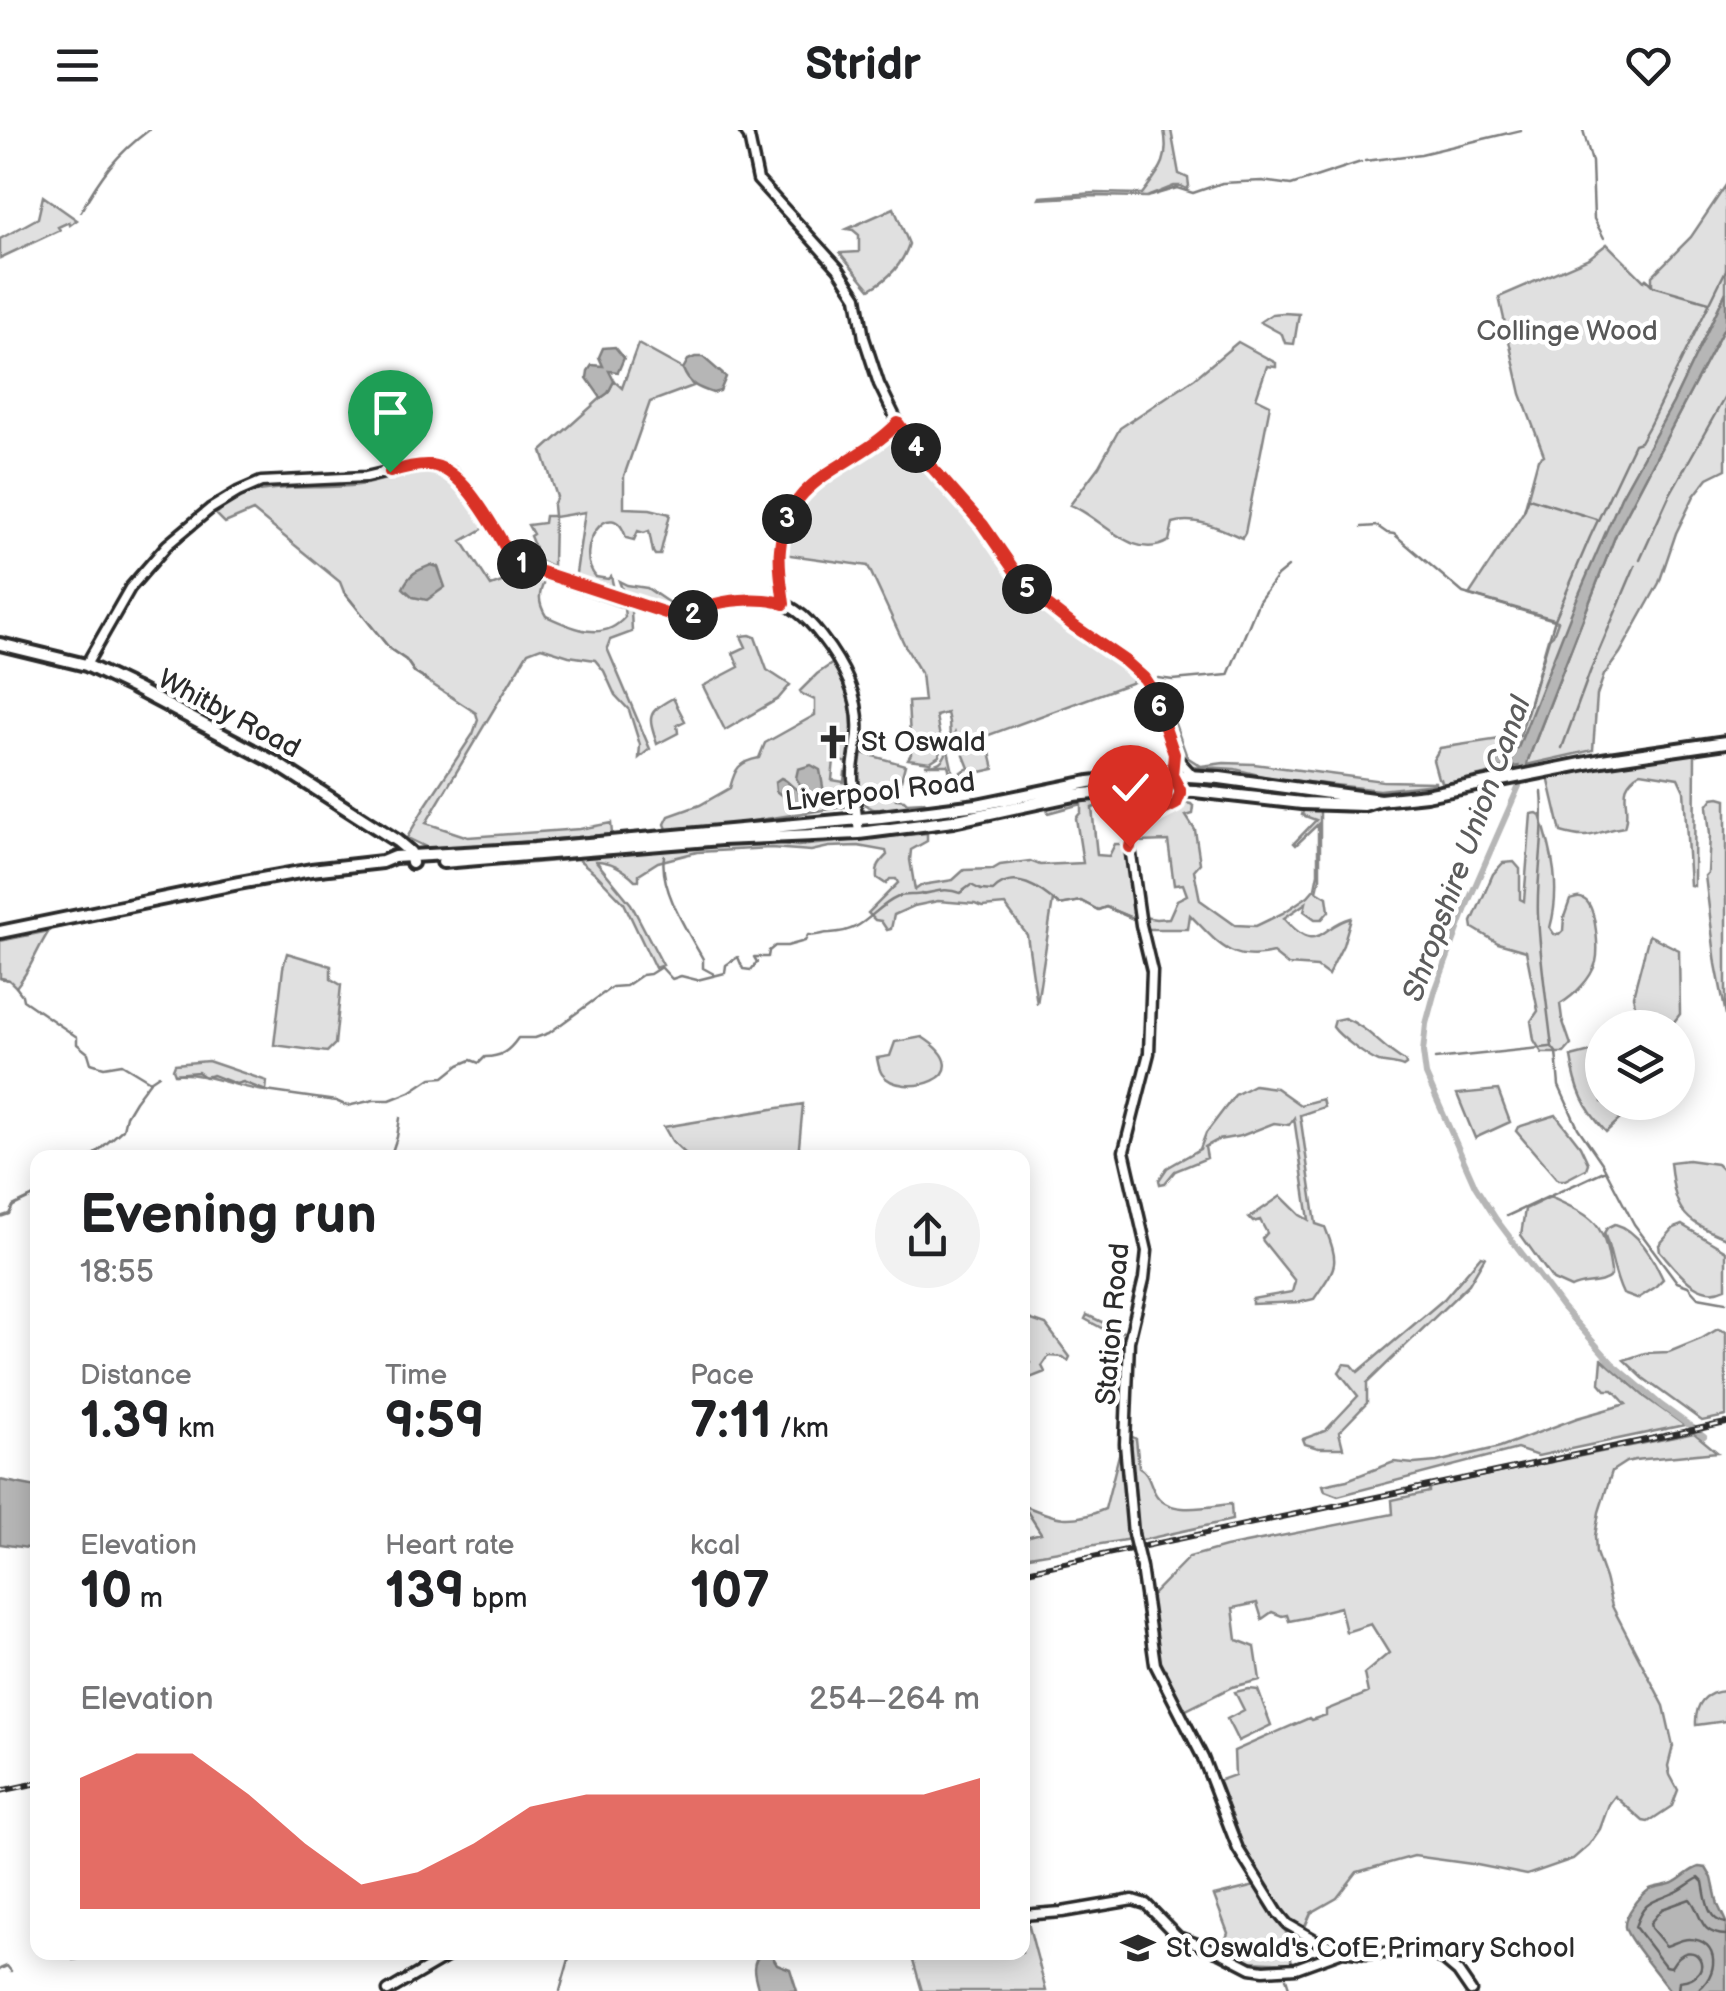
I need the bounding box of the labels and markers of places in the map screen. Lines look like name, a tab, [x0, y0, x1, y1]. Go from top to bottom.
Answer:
pin	[348, 370, 433, 473]
pin: 4	[891, 423, 941, 473]
pin: 3	[762, 494, 812, 544]
pin: 1	[497, 539, 547, 589]
pin: 5	[1002, 564, 1052, 614]
pin: 2	[668, 590, 718, 640]
pin: 6	[1134, 682, 1184, 732]
church icon: St Oswald	[814, 723, 852, 761]
place label: St Oswald	[861, 726, 986, 759]
pin	[1088, 745, 1173, 848]
school or university icon: St Oswald's CofE Primary School	[1119, 1929, 1157, 1967]
place label: St Oswald's CofE Primary School	[1166, 1932, 1575, 1965]

